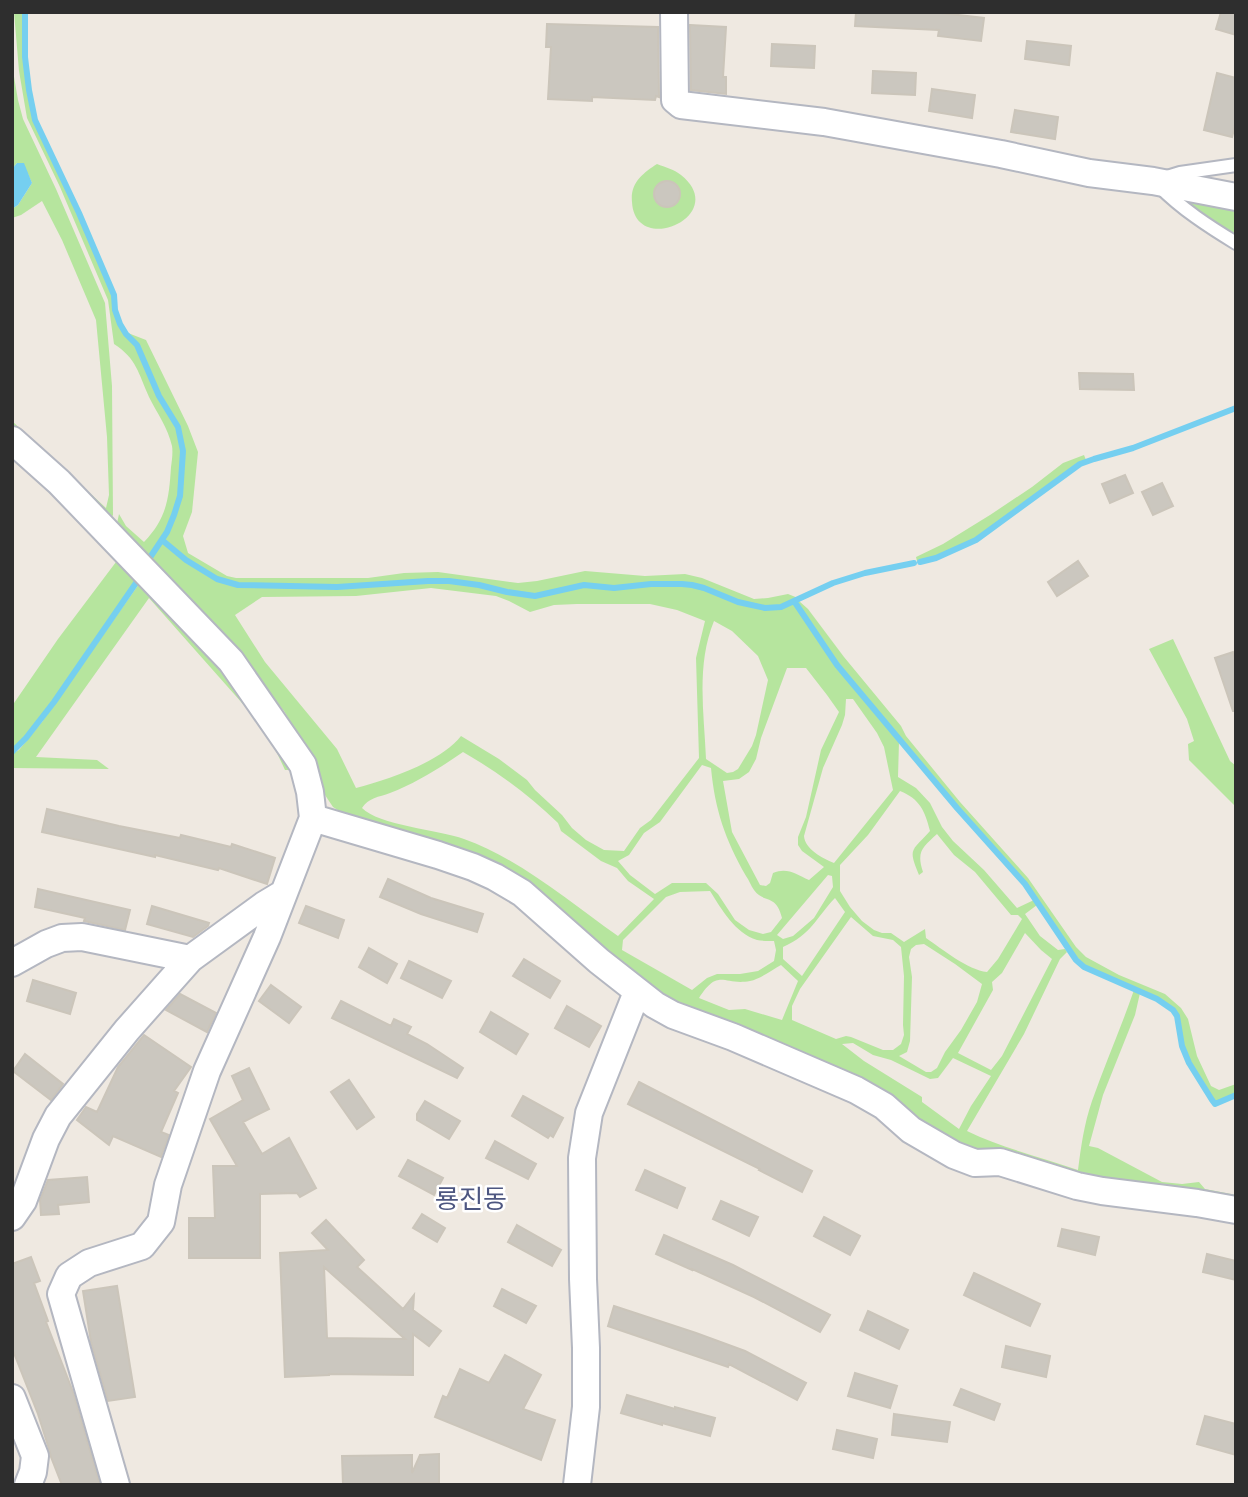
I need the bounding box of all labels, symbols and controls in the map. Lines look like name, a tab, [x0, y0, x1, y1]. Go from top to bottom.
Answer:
district label: 룡진동	[435, 1180, 507, 1216]

